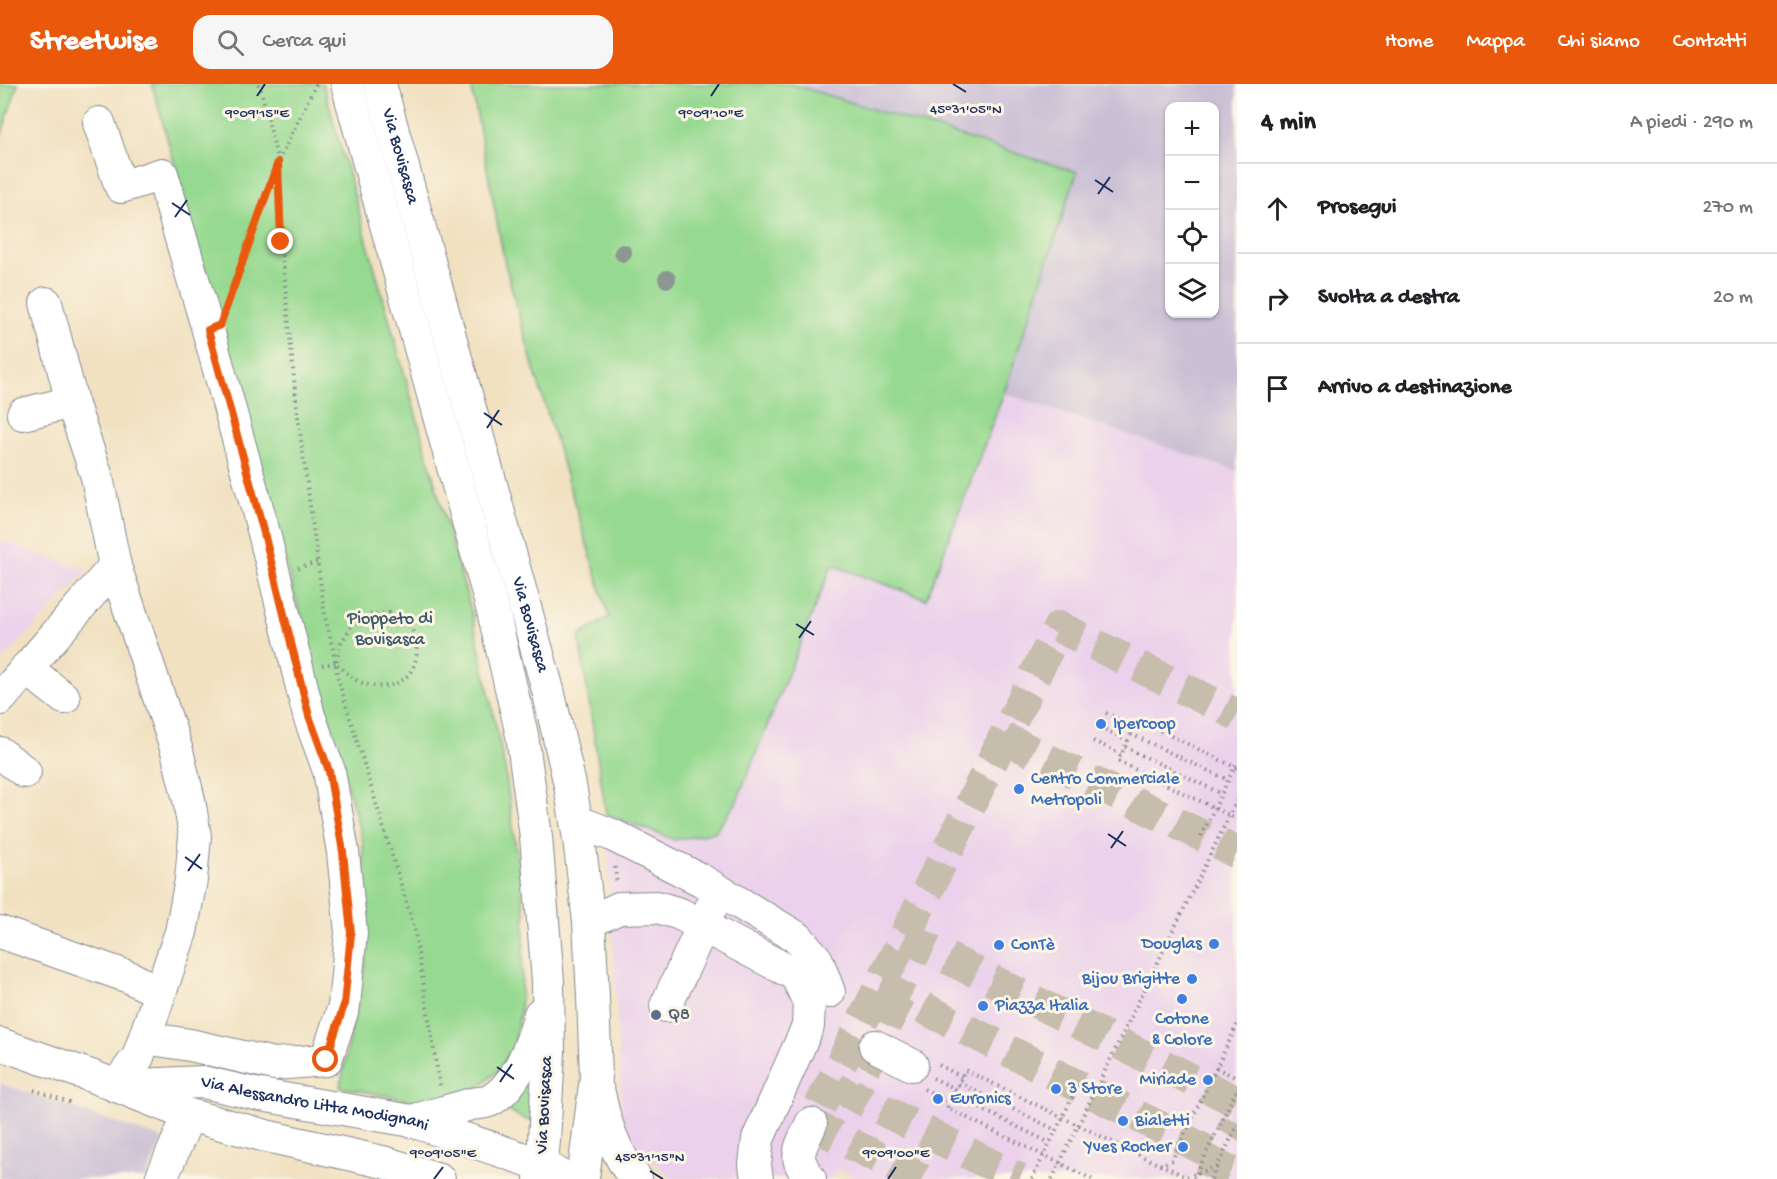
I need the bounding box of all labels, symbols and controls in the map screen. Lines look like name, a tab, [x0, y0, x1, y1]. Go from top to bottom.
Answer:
search box	[193, 15, 613, 69]
text: Streetwise	[30, 26, 157, 59]
icon: search	[214, 26, 247, 59]
text: Cerca qui	[262, 29, 346, 55]
text: Home	[1385, 30, 1433, 55]
text: Mappa	[1466, 30, 1525, 55]
text: Chi siamo	[1558, 30, 1640, 55]
text: Contatti	[1673, 30, 1747, 55]
text: 45°31'05"N	[930, 101, 1002, 119]
map controls	[1165, 102, 1219, 318]
button: +	[1165, 102, 1219, 156]
text: 9°09'15"E	[224, 105, 289, 123]
street label: Via Bovisasca	[377, 105, 424, 207]
text: 9°09'10"E	[678, 105, 744, 123]
text: 4 min	[1261, 108, 1316, 139]
text: A piedi · 290 m	[1630, 112, 1753, 135]
button: −	[1165, 156, 1219, 210]
icon: ahead	[1261, 192, 1294, 225]
text: Prosegui	[1318, 195, 1396, 221]
text: 270 m	[1703, 197, 1753, 220]
button: locate	[1165, 210, 1219, 264]
route end	[267, 228, 293, 254]
button: layers	[1165, 264, 1219, 318]
icon: right	[1261, 282, 1294, 315]
text: Svolta a destra	[1318, 285, 1459, 311]
text: 20 m	[1713, 287, 1753, 310]
icon: arrive	[1261, 372, 1294, 405]
text: Arrivo a destinazione	[1318, 375, 1512, 401]
street label: Via Bovisasca	[506, 574, 553, 676]
park label: Pioppeto di Bovisasca	[346, 609, 433, 651]
place label: Ipercoop	[1113, 714, 1176, 735]
marker: Ipercoop	[1094, 717, 1108, 731]
place label: Centro Commerciale Metropoli	[1031, 769, 1180, 811]
marker: Centro Commerciale Metropoli	[1012, 782, 1026, 796]
place label: Douglas	[1141, 934, 1203, 955]
place label: ConTè	[1011, 935, 1056, 956]
marker: Douglas	[1207, 937, 1221, 951]
marker: ConTè	[992, 938, 1006, 952]
place label: Bijou Brigitte	[1081, 969, 1181, 990]
marker: Bijou Brigitte	[1185, 972, 1199, 986]
marker: Cotone & Colore	[1175, 992, 1189, 1006]
place label: Piazza Italia	[994, 996, 1089, 1017]
marker: Piazza Italia	[976, 999, 990, 1013]
place label: Q8	[668, 1005, 690, 1026]
marker: Q8	[649, 1008, 663, 1022]
place label: Cotone & Colore	[1152, 1009, 1213, 1051]
route start	[312, 1046, 338, 1072]
street label: Via Bovisasca	[532, 1055, 558, 1155]
place label: Miriade	[1140, 1070, 1197, 1091]
street label: Via Alessandro Litta Modignani	[198, 1071, 432, 1136]
marker: Miriade	[1201, 1073, 1215, 1087]
place label: 3 Store	[1067, 1079, 1123, 1100]
marker: 3 Store	[1049, 1082, 1063, 1096]
place label: Euronics	[950, 1089, 1012, 1110]
marker: Euronics	[931, 1092, 945, 1106]
place label: Bialetti	[1134, 1111, 1190, 1132]
marker: Bialetti	[1116, 1114, 1130, 1128]
place label: Yves Rocher	[1082, 1137, 1173, 1158]
marker: Yves Rocher	[1176, 1140, 1190, 1154]
text: 9°09'05"E	[409, 1145, 477, 1163]
text: 9°09'00"E	[862, 1145, 930, 1163]
text: 45°31'15"N	[615, 1149, 685, 1167]

